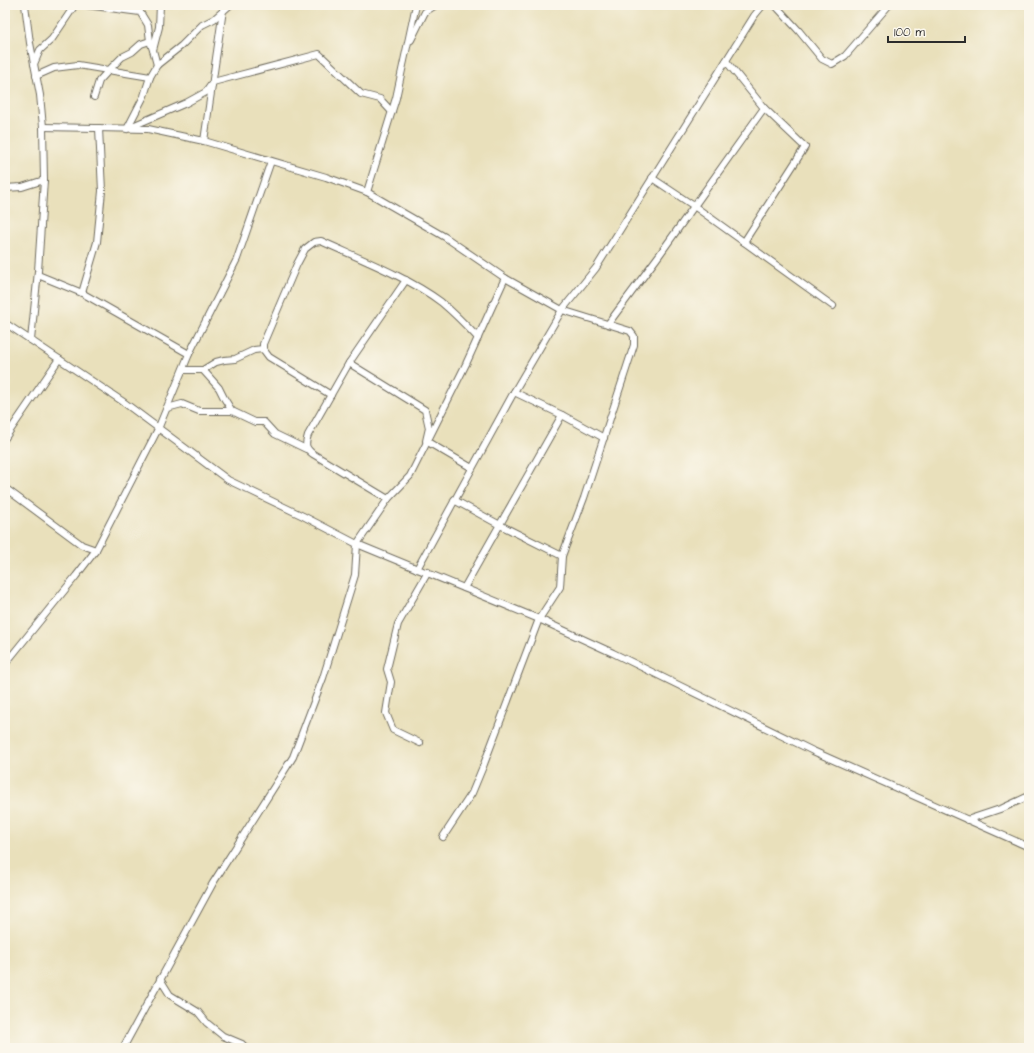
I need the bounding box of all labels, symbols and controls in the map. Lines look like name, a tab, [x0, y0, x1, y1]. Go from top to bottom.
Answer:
scale bar	[888, 18, 965, 44]
text: 100 m	[894, 24, 925, 41]

